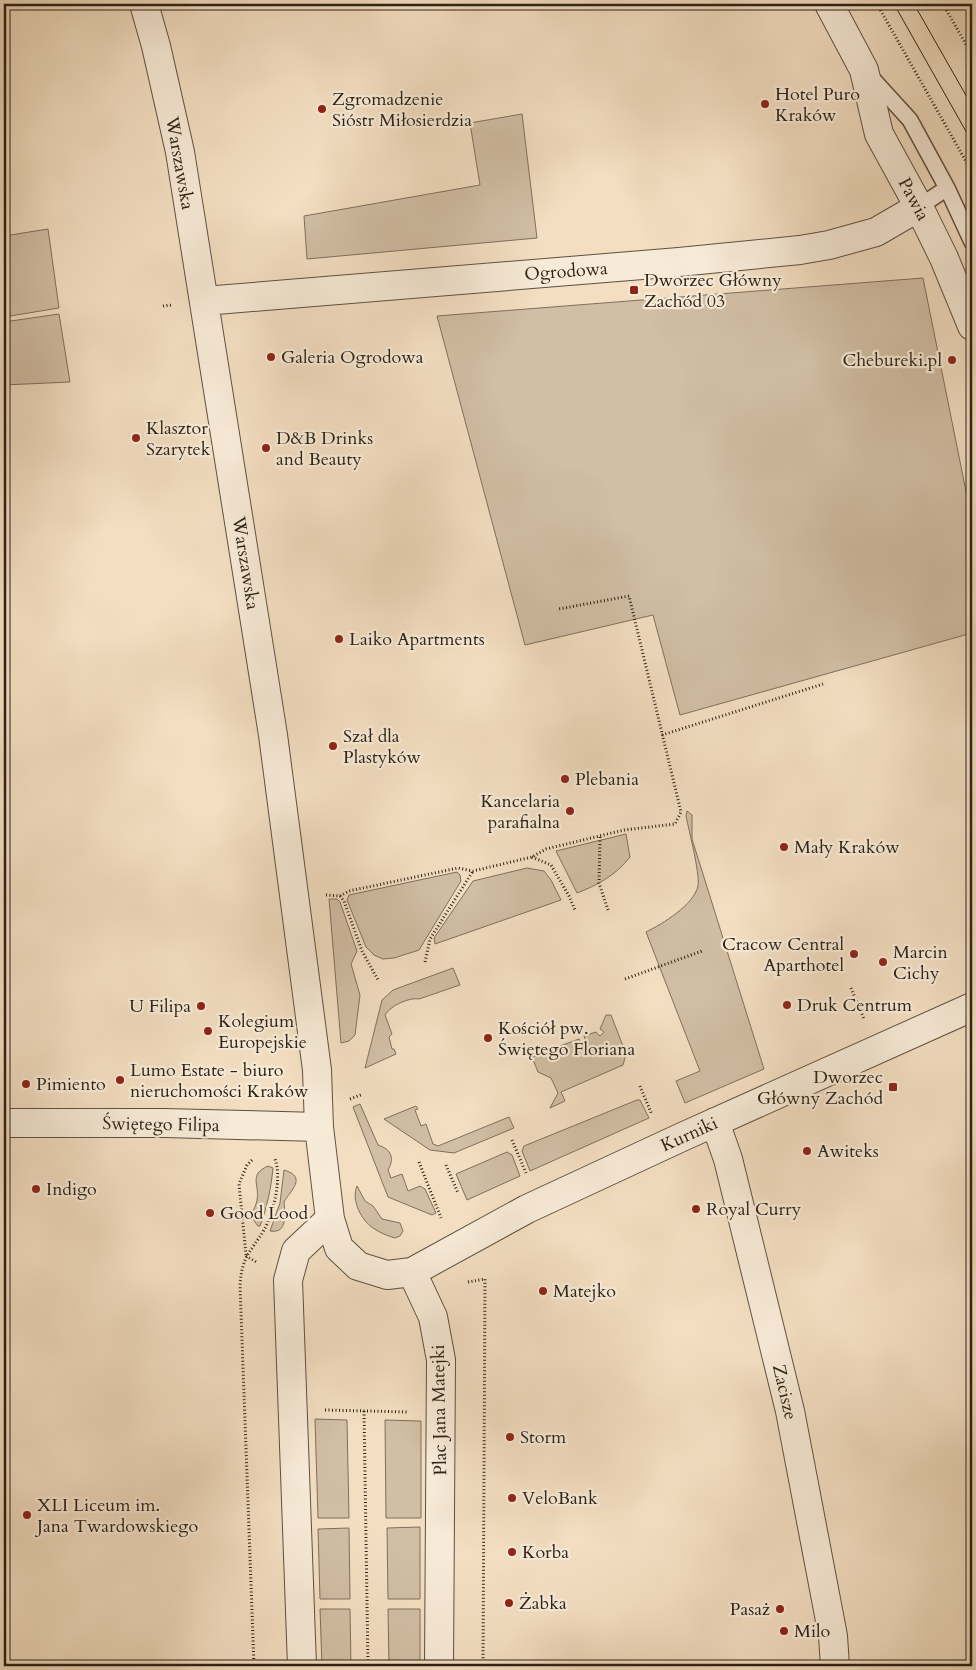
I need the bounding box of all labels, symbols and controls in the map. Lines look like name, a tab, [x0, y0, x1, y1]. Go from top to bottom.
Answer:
place label: Hotel Puro Kraków	[775, 82, 860, 128]
place label: Zgromadzenie Sióstr Miłosierdzia	[332, 87, 472, 133]
marker: Hotel Puro Kraków	[759, 98, 771, 110]
marker: Zgromadzenie Sióstr Miłosierdzia	[316, 103, 328, 115]
street label: Warszawska	[159, 114, 200, 212]
street label: Pawia	[892, 173, 935, 225]
street label: Ogrodowa	[524, 256, 609, 287]
place label: Dworzec Główny Zachód 03	[644, 268, 782, 314]
marker: Dworzec Główny Zachód 03	[628, 284, 640, 296]
place label: Galeria Ogrodowa	[281, 345, 424, 370]
place label: Chebureki.pl	[842, 348, 942, 373]
marker: Galeria Ogrodowa	[265, 351, 277, 363]
marker: Chebureki.pl	[946, 354, 958, 366]
place label: Klasztor Szarytek	[146, 416, 211, 462]
place label: D&B Drinks and Beauty	[276, 426, 373, 472]
marker: Klasztor Szarytek	[130, 432, 142, 444]
marker: D&B Drinks and Beauty	[260, 442, 272, 454]
street label: Warszawska	[226, 514, 265, 612]
place label: Laiko Apartments	[349, 627, 485, 652]
marker: Laiko Apartments	[333, 633, 345, 645]
place label: Szał dla Plastyków	[343, 724, 422, 770]
marker: Szał dla Plastyków	[327, 740, 339, 752]
place label: Plebania	[575, 767, 639, 792]
marker: Plebania	[559, 773, 571, 785]
place label: Kancelaria parafialna	[480, 789, 560, 835]
marker: Kancelaria parafialna	[564, 805, 576, 817]
place label: Mały Kraków	[794, 835, 900, 860]
marker: Mały Kraków	[778, 841, 790, 853]
place label: Cracow Central Aparthotel	[722, 932, 844, 978]
place label: Marcin Cichy	[893, 940, 949, 986]
marker: Cracow Central Aparthotel	[848, 948, 860, 960]
marker: Marcin Cichy	[877, 956, 889, 968]
place label: Druk Centrum	[797, 993, 913, 1018]
place label: U Filipa	[129, 994, 191, 1019]
marker: Druk Centrum	[781, 999, 793, 1011]
marker: U Filipa	[195, 1000, 207, 1012]
place label: Kolegium Europejskie	[218, 1009, 307, 1055]
place label: Kościół pw. Świętego Floriana	[498, 1016, 635, 1062]
marker: Kolegium Europejskie	[202, 1025, 214, 1037]
marker: Kościół pw. Świętego Floriana	[482, 1032, 494, 1044]
place label: Lumo Estate - biuro nieruchomości Kraków	[130, 1058, 309, 1104]
place label: Dworzec Główny Zachód	[757, 1065, 883, 1111]
place label: Pimiento	[36, 1072, 106, 1097]
marker: Lumo Estate - biuro nieruchomości Kraków	[114, 1074, 126, 1086]
marker: Pimiento	[20, 1078, 32, 1090]
marker: Dworzec Główny Zachód	[887, 1081, 899, 1093]
street label: Świętego Filipa	[102, 1111, 220, 1138]
street label: Kurniki	[657, 1111, 722, 1158]
place label: Awiteks	[817, 1139, 879, 1164]
marker: Awiteks	[801, 1145, 813, 1157]
place label: Indigo	[46, 1177, 97, 1202]
marker: Indigo	[30, 1183, 42, 1195]
place label: Royal Curry	[706, 1197, 802, 1222]
place label: Good Lood	[220, 1201, 308, 1226]
marker: Royal Curry	[690, 1203, 702, 1215]
marker: Good Lood	[204, 1207, 216, 1219]
place label: Matejko	[553, 1279, 616, 1304]
marker: Matejko	[537, 1285, 549, 1297]
street label: Plac Jana Matejki	[426, 1344, 453, 1476]
street label: Zacisze	[766, 1362, 803, 1422]
place label: Storm	[520, 1425, 567, 1450]
marker: Storm	[504, 1431, 516, 1443]
place label: VeloBank	[522, 1486, 598, 1511]
marker: VeloBank	[506, 1492, 518, 1504]
place label: XLI Liceum im. Jana Twardowskiego	[34, 1493, 198, 1539]
marker: XLI Liceum im. Jana Twardowskiego	[21, 1509, 33, 1521]
place label: Korba	[522, 1540, 569, 1565]
marker: Korba	[506, 1546, 518, 1558]
place label: Żabka	[519, 1591, 567, 1616]
marker: Żabka	[503, 1597, 515, 1609]
place label: Pasaż	[730, 1597, 770, 1622]
marker: Pasaż	[774, 1603, 786, 1615]
place label: Milo	[794, 1619, 831, 1644]
marker: Milo	[778, 1625, 790, 1637]

